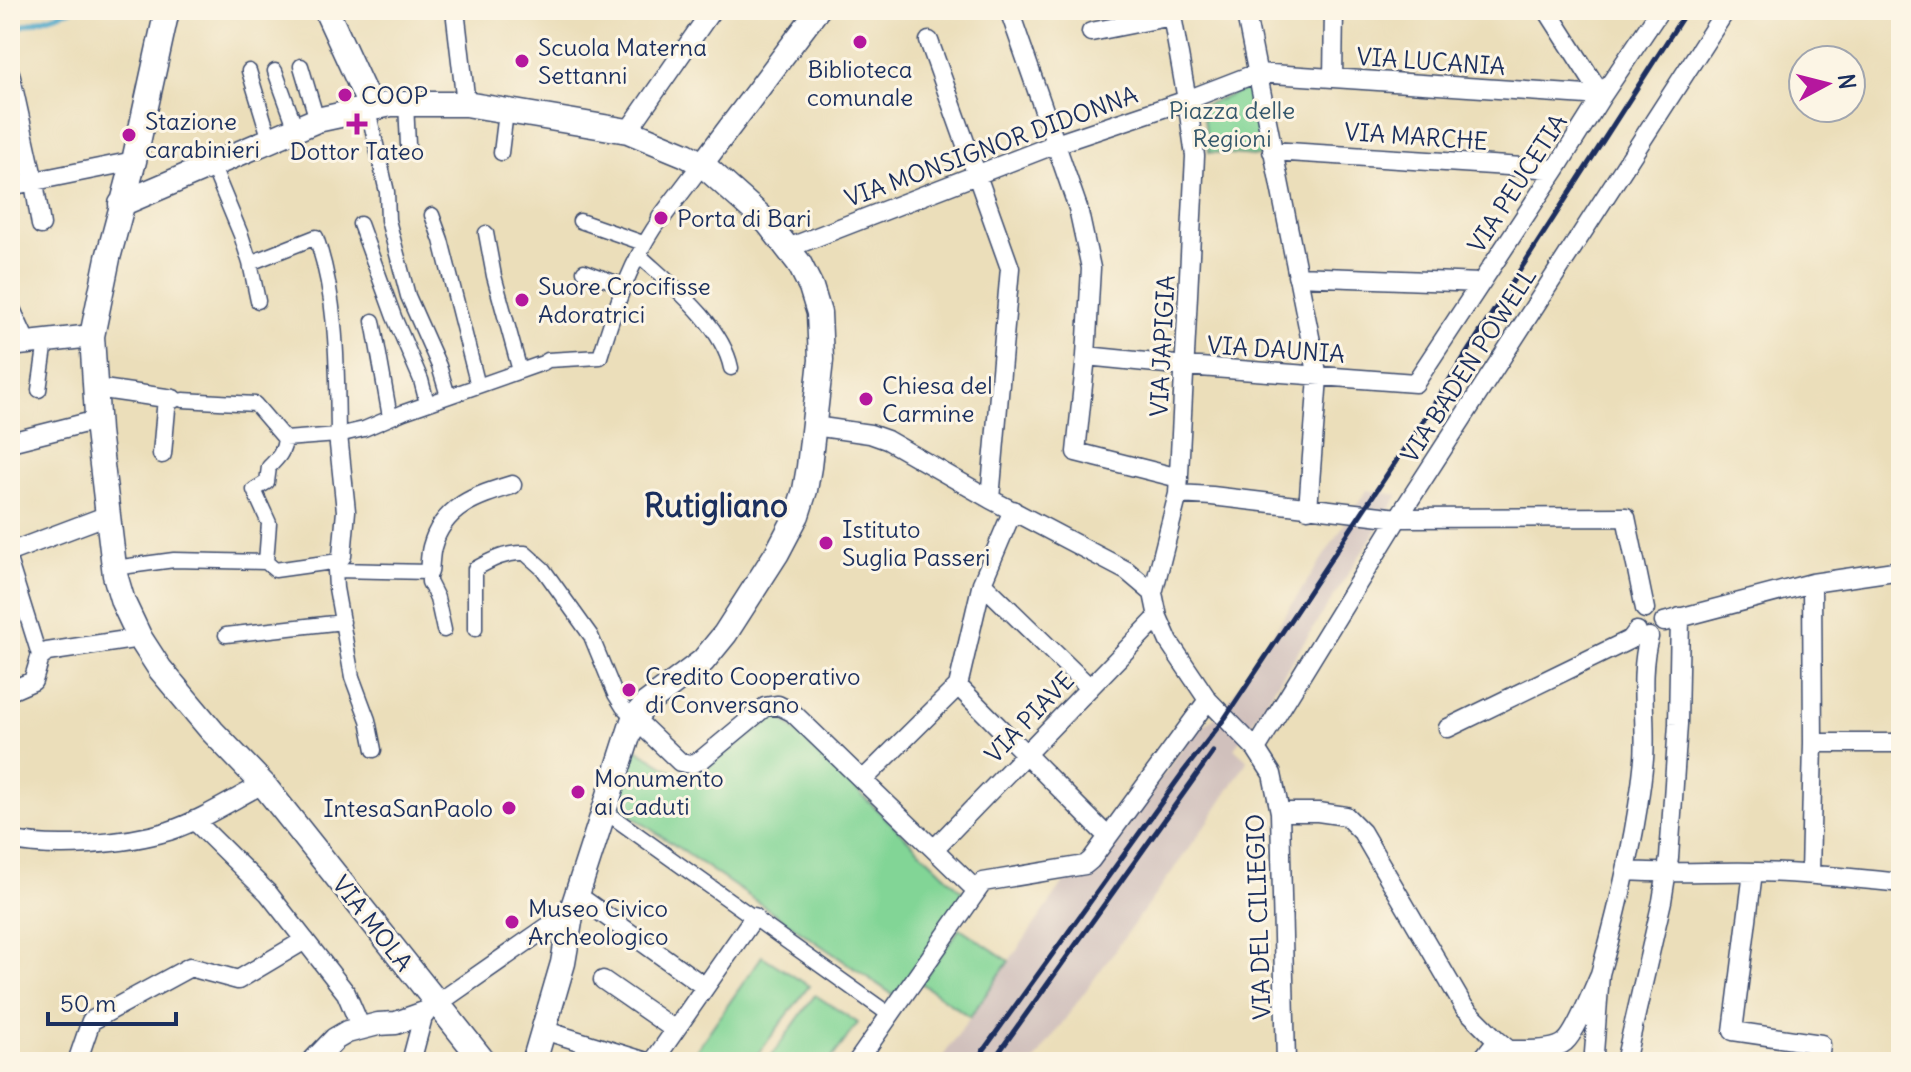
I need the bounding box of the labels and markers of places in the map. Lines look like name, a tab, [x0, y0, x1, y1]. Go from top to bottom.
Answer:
place label: Scuola Materna Settanni	[538, 32, 707, 90]
marker: Biblioteca comunale	[851, 33, 869, 51]
marker: Scuola Materna Settanni	[513, 52, 531, 70]
place label: Biblioteca comunale	[807, 54, 913, 112]
place label: COOP	[361, 80, 428, 110]
marker: COOP	[336, 86, 354, 104]
place label: Stazione carabinieri	[145, 106, 260, 164]
marker: Dottor Tateo	[348, 115, 366, 133]
marker: Stazione carabinieri	[120, 126, 138, 144]
place label: Dottor Tateo	[290, 136, 424, 166]
place label: Porta di Bari	[677, 203, 812, 233]
marker: Porta di Bari	[652, 209, 670, 227]
place label: Suore Crocifisse Adoratrici	[538, 271, 711, 329]
marker: Suore Crocifisse Adoratrici	[513, 291, 531, 309]
place label: Chiesa del Carmine	[882, 370, 993, 428]
marker: Chiesa del Carmine	[857, 390, 875, 408]
place label: Istituto Suglia Passeri	[842, 514, 990, 572]
marker: Istituto Suglia Passeri	[817, 534, 835, 552]
place label: Credito Cooperativo di Conversano	[645, 661, 860, 719]
marker: Credito Cooperativo di Conversano	[620, 681, 638, 699]
place label: Monumento ai Caduti	[594, 763, 724, 821]
marker: Monumento ai Caduti	[569, 783, 587, 801]
place label: IntesaSanPaolo	[323, 793, 493, 823]
marker: IntesaSanPaolo	[500, 799, 518, 817]
place label: Museo Civico Archeologico	[528, 893, 669, 951]
marker: Museo Civico Archeologico	[503, 913, 521, 931]

